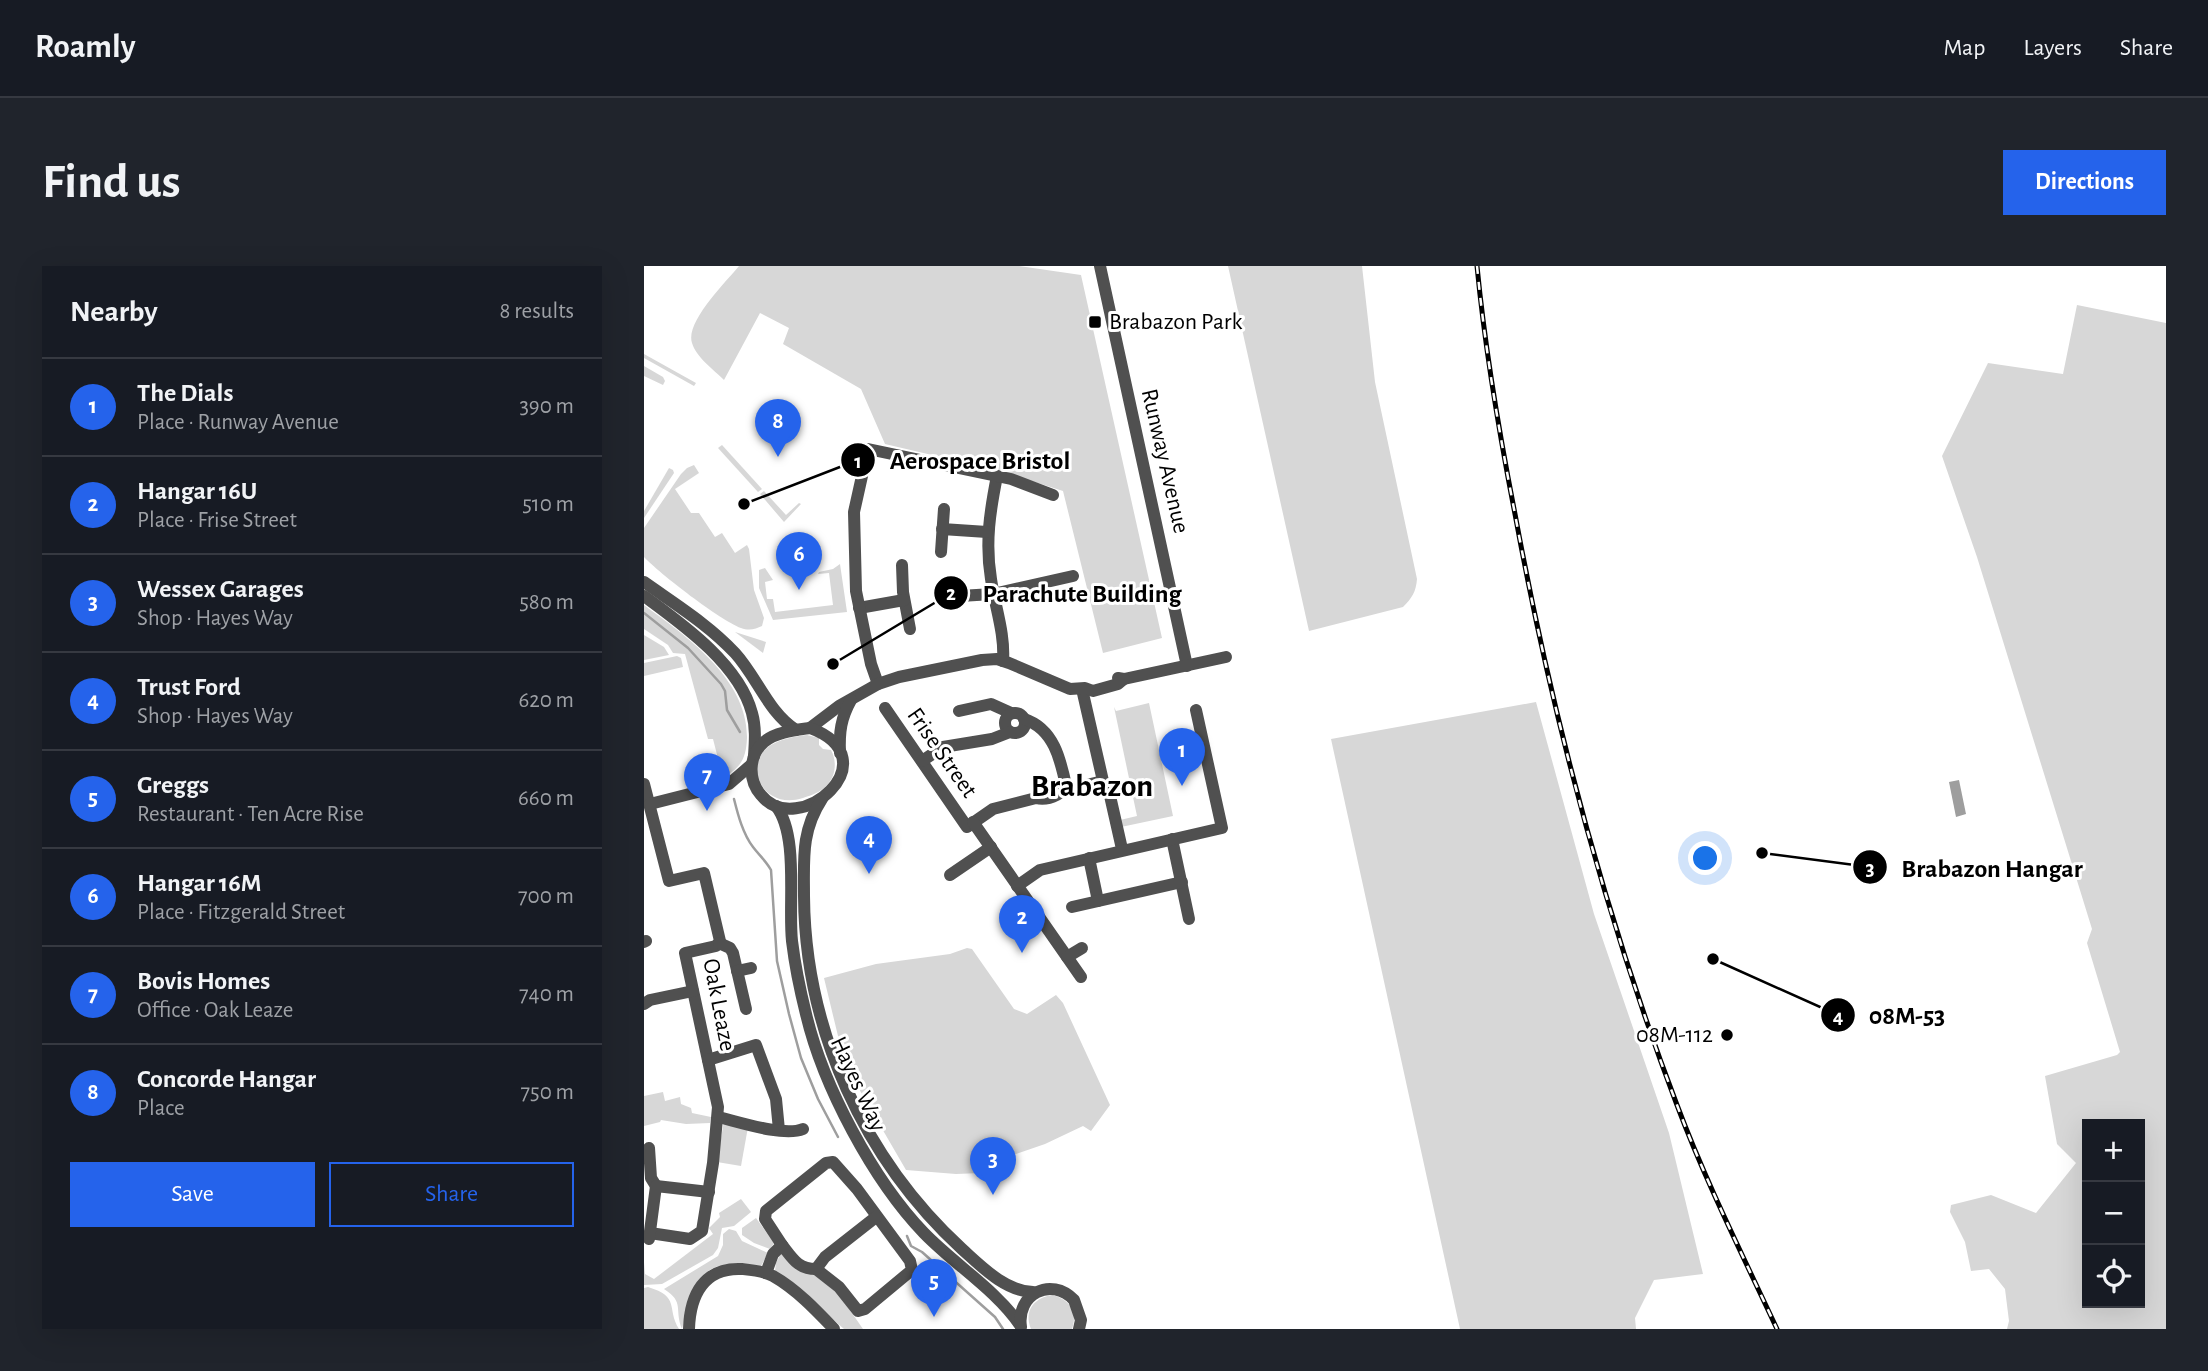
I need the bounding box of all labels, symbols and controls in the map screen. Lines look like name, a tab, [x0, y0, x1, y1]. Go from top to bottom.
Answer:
text: Roamly	[35, 31, 135, 64]
text: Map	[1943, 36, 1985, 60]
text: Layers	[2023, 36, 2082, 60]
text: Share	[2120, 36, 2173, 60]
button: Directions	[2003, 150, 2166, 215]
text: Find us	[42, 158, 181, 207]
text: Nearby	[70, 297, 158, 327]
text: 8 results	[500, 300, 574, 323]
place label: Brabazon Park	[1109, 310, 1243, 334]
marker: Brabazon Park	[1087, 314, 1103, 330]
text: The Dials	[137, 380, 233, 406]
street label: Runway Avenue	[1137, 386, 1193, 536]
text: 1	[89, 395, 97, 418]
text: 390 m	[519, 395, 574, 418]
pin: 8	[755, 399, 801, 457]
text: Place · Runway Avenue	[137, 411, 339, 434]
callout: Aerospace Bristol	[841, 437, 1084, 484]
text: Aerospace Bristol	[890, 448, 1070, 474]
text: 1	[854, 451, 862, 472]
text: Hangar 16U	[137, 478, 257, 504]
text: 2	[88, 493, 98, 516]
text: 510 m	[522, 493, 574, 516]
text: Place · Frise Street	[137, 509, 297, 532]
pin: 6	[776, 532, 822, 590]
callout: Parachute Building	[934, 570, 1196, 617]
text: Wessex Garages	[137, 576, 304, 602]
text: Parachute Building	[982, 581, 1183, 607]
text: 2	[946, 583, 956, 604]
text: 3	[88, 591, 98, 614]
text: 580 m	[519, 591, 574, 614]
text: Shop · Hayes Way	[137, 607, 293, 630]
text: Trust Ford	[137, 674, 241, 700]
text: 4	[87, 689, 99, 712]
text: 620 m	[518, 689, 574, 712]
street label: Frise Street	[902, 704, 982, 803]
text: Shop · Hayes Way	[137, 705, 293, 728]
pin: 1	[1159, 728, 1205, 786]
pin: 7	[684, 753, 730, 811]
district label: Brabazon	[1031, 770, 1153, 802]
text: Greggs	[137, 772, 209, 798]
text: 5	[88, 787, 98, 810]
text: 660 m	[518, 787, 574, 810]
text: Restaurant · Ten Acre Rise	[137, 803, 364, 826]
pin: 4	[846, 816, 892, 874]
your location	[1688, 841, 1722, 875]
callout: Brabazon Hangar	[1852, 844, 2097, 891]
text: Brabazon Hangar	[1901, 856, 2083, 882]
text: 3	[1865, 858, 1875, 879]
text: Hangar 16M	[137, 870, 261, 896]
text: 6	[87, 885, 99, 908]
text: 700 m	[518, 885, 574, 908]
pin: 2	[999, 895, 1045, 953]
text: Place · Fitzgerald Street	[137, 901, 345, 924]
street label: Oak Leaze	[698, 957, 740, 1053]
text: Bovis Homes	[137, 968, 270, 994]
text: 7	[88, 983, 98, 1006]
text: 740 m	[519, 983, 574, 1006]
callout: 08M-53	[1820, 992, 1960, 1039]
text: Office · Oak Leaze	[137, 999, 293, 1022]
text: 08M-53	[1869, 1003, 1945, 1029]
text: 4	[1833, 1006, 1843, 1027]
place label: 08M-112	[1636, 1023, 1713, 1047]
marker: 08M-112	[1719, 1027, 1735, 1043]
street label: Hayes Way	[826, 1033, 890, 1135]
text: Concorde Hangar	[137, 1066, 316, 1092]
text: 8	[87, 1081, 99, 1104]
text: 750 m	[520, 1081, 574, 1104]
text: Place	[137, 1097, 185, 1120]
map controls	[2082, 1119, 2145, 1308]
button: +	[2082, 1119, 2145, 1182]
pin: 3	[970, 1137, 1016, 1195]
button: Save	[70, 1162, 315, 1227]
button: Share	[329, 1162, 574, 1227]
button: −	[2082, 1182, 2145, 1245]
button: locate	[2082, 1245, 2145, 1308]
pin: 5	[911, 1259, 957, 1317]

